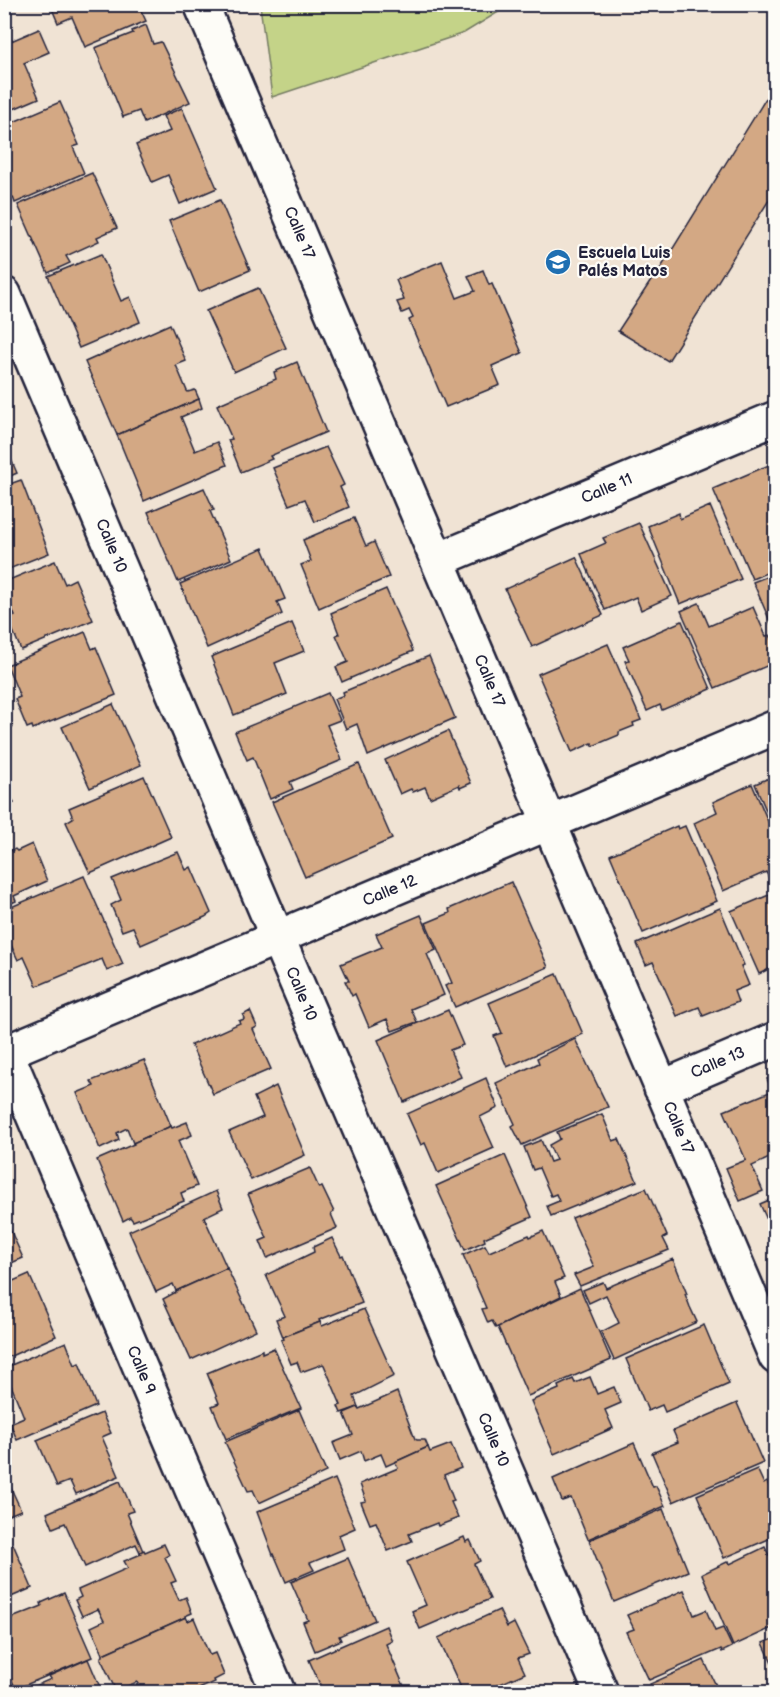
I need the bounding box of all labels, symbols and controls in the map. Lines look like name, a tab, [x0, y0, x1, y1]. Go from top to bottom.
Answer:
street label: Calle 17	[279, 204, 319, 262]
place label: Escuela Luis Palés Matos	[578, 244, 670, 281]
school or university icon: Escuela Luis Palés Matos	[543, 247, 573, 277]
street label: Calle 11	[579, 470, 635, 508]
street label: Calle 10	[91, 516, 131, 576]
street label: Calle 17	[469, 652, 509, 710]
street label: Calle 12	[360, 871, 420, 911]
street label: Calle 10	[281, 964, 321, 1024]
street label: Calle 13	[688, 1043, 748, 1083]
street label: Calle 17	[658, 1099, 698, 1157]
street label: Calle 9	[122, 1343, 160, 1397]
street label: Calle 10	[473, 1410, 513, 1470]

